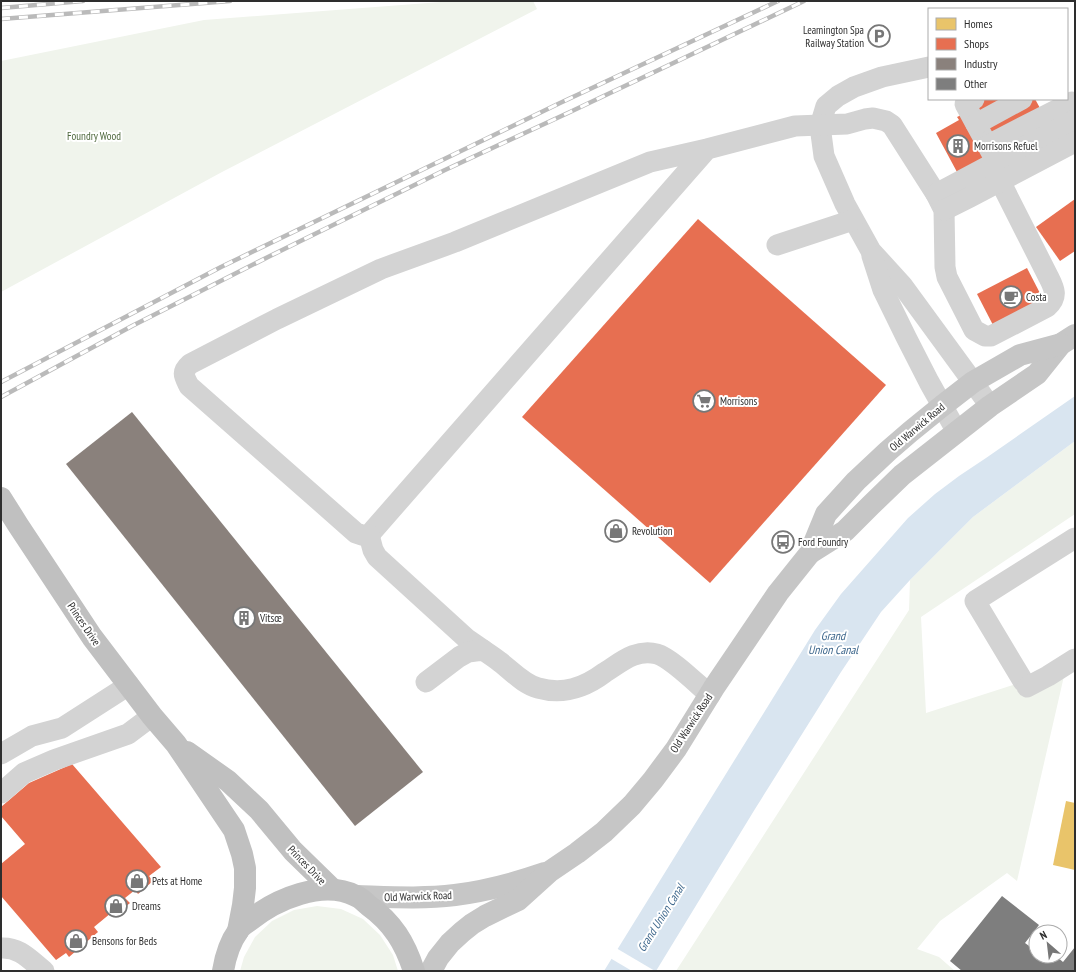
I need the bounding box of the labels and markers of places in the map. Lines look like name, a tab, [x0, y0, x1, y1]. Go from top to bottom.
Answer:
place label: Leamington Spa Railway Station	[803, 23, 864, 50]
parking icon: Leamington Spa Railway Station	[866, 23, 892, 49]
building icon: Morrisons Refuel	[945, 133, 971, 159]
place label: Morrisons Refuel	[974, 139, 1038, 153]
cafe icon: Costa	[998, 284, 1024, 310]
place label: Costa	[1026, 290, 1047, 304]
supermarket icon: Morrisons	[691, 388, 717, 414]
place label: Morrisons	[720, 394, 757, 408]
shop icon: Revolution	[603, 518, 629, 544]
place label: Revolution	[632, 524, 673, 538]
bus stop icon: Ford Foundry	[770, 529, 796, 555]
place label: Ford Foundry	[798, 535, 849, 549]
building icon: Vitsœ	[231, 605, 257, 631]
place label: Vitsœ	[259, 611, 282, 625]
shop icon: Pets at Home	[124, 868, 150, 894]
place label: Pets at Home	[152, 874, 203, 888]
shop icon: Dreams	[103, 893, 129, 919]
place label: Dreams	[132, 899, 161, 913]
shop icon: Bensons for Beds	[63, 928, 89, 954]
place label: Bensons for Beds	[92, 934, 157, 948]

